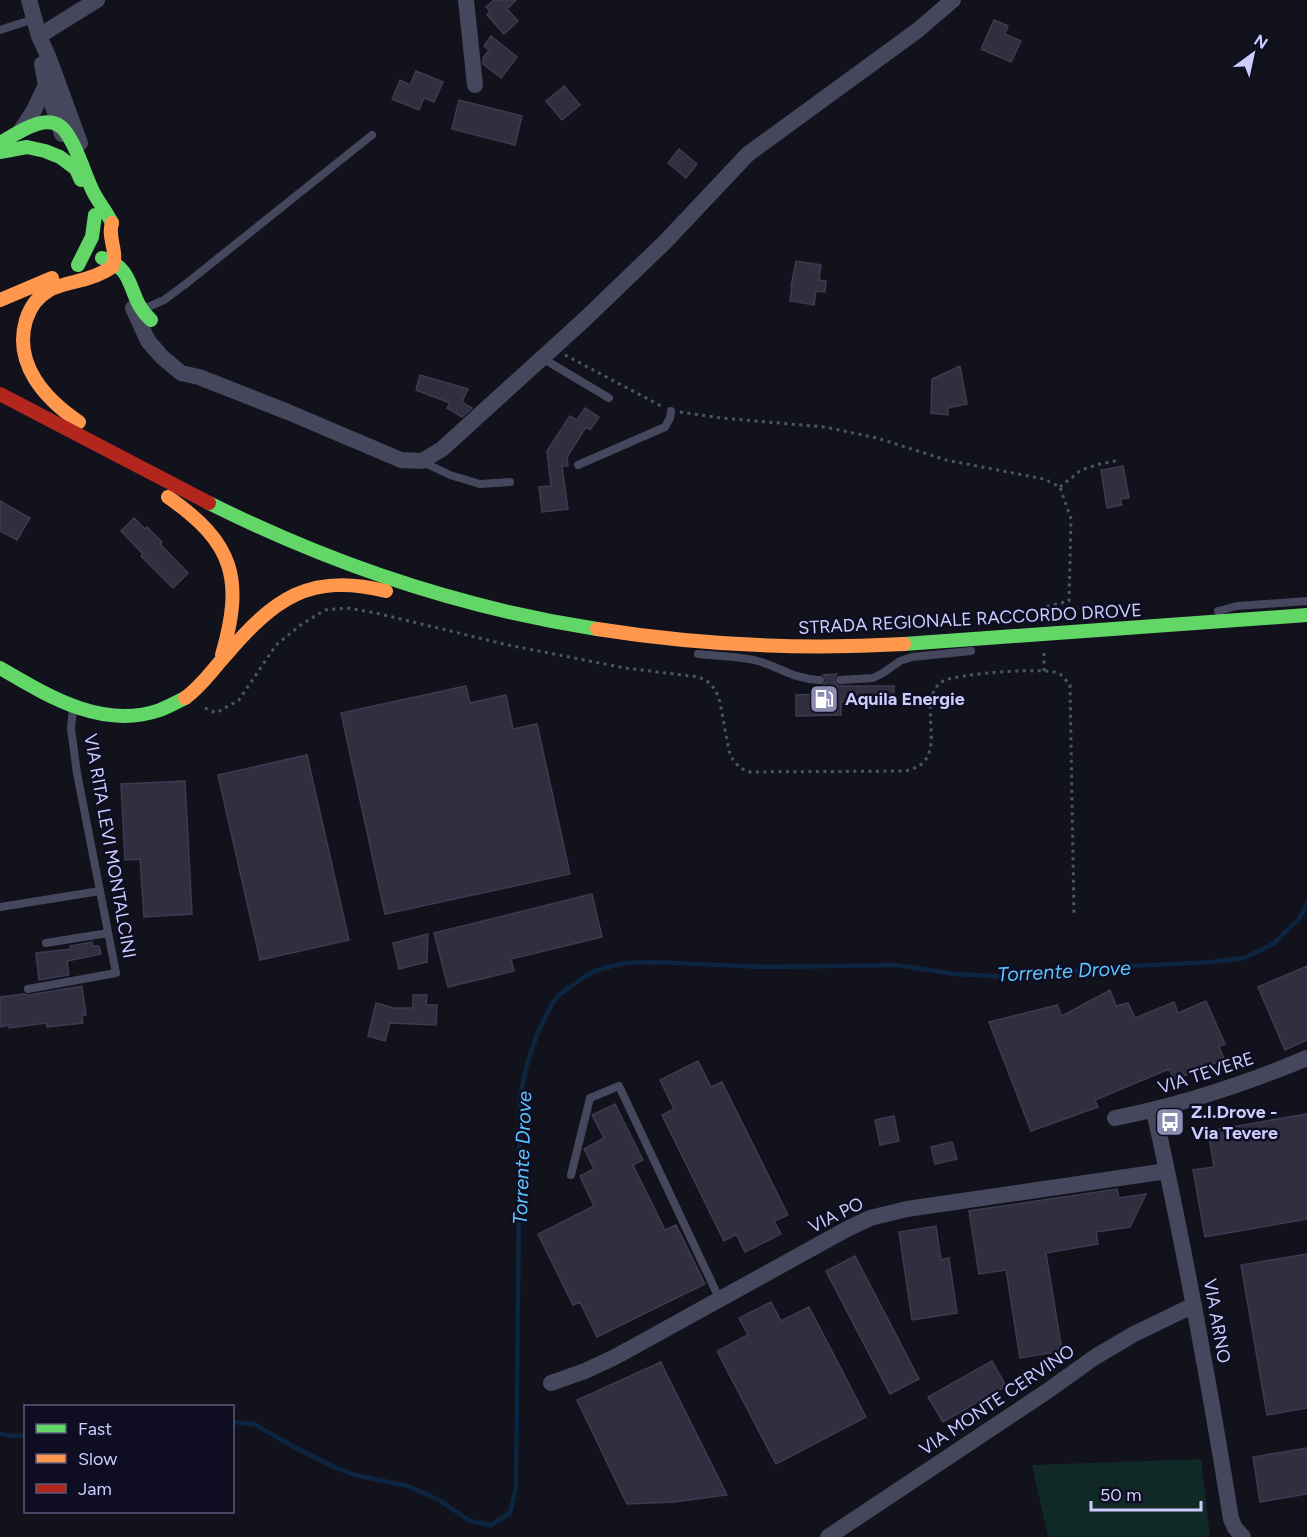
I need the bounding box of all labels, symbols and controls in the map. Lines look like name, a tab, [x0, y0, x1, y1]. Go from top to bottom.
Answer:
north arrow	[1223, 24, 1283, 84]
text: N	[1251, 31, 1271, 53]
street label: STRADA REGIONALE RACCORDO DROVE	[798, 599, 1142, 639]
fuel station icon: Aquila Energie	[808, 683, 840, 715]
place label: Aquila Energie	[845, 688, 965, 710]
street label: VIA RITA LEVI MONTALCINI	[79, 732, 141, 960]
water label: Torrente Drove	[997, 956, 1131, 986]
street label: VIA TEVERE	[1155, 1047, 1257, 1099]
water label: Torrente Drove	[508, 1091, 536, 1225]
place label: Z.I.Drove - Via Tevere	[1191, 1101, 1278, 1144]
bus stop icon: Z.I.Drove - Via Tevere	[1154, 1106, 1186, 1138]
street label: VIA PO	[805, 1192, 867, 1238]
street label: VIA ARNO	[1199, 1277, 1235, 1365]
street label: VIA MONTE CERVINO	[915, 1340, 1079, 1460]
legend	[24, 1405, 234, 1513]
text: Fast	[78, 1418, 112, 1440]
text: Slow	[78, 1448, 117, 1470]
scale bar	[1091, 1474, 1200, 1512]
text: Jam	[78, 1478, 112, 1500]
text: 50 m	[1100, 1484, 1142, 1506]

